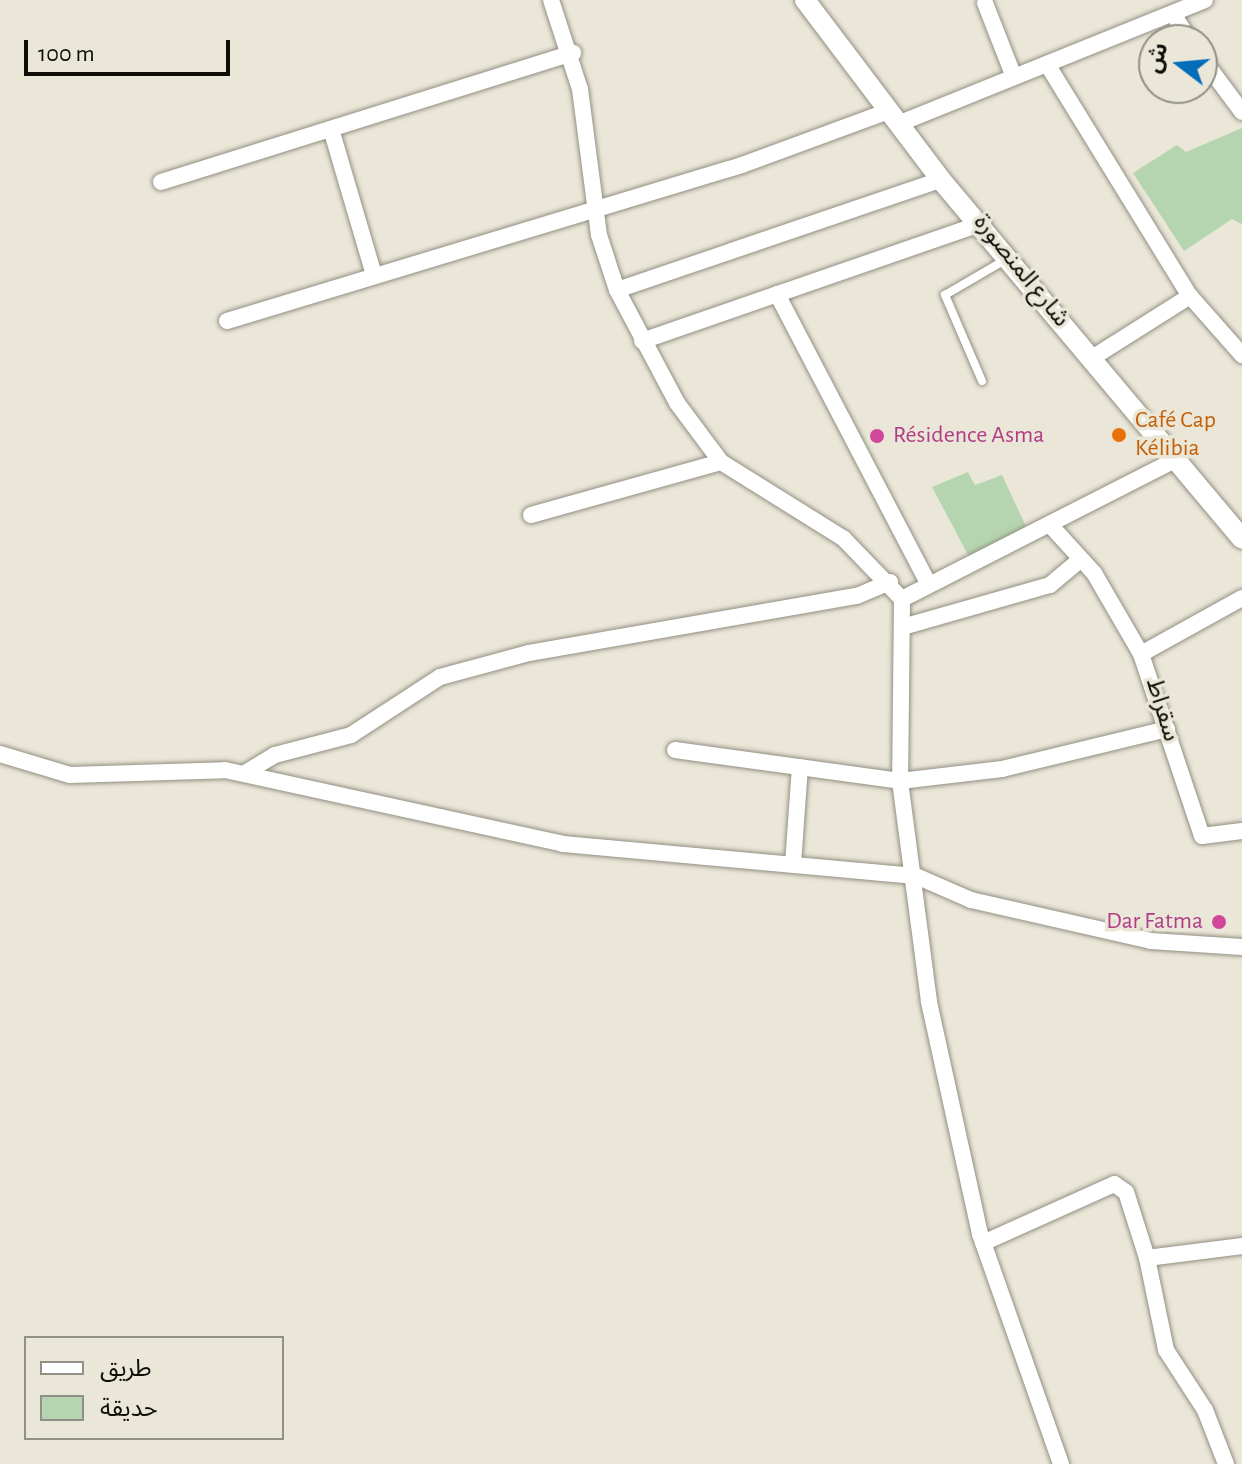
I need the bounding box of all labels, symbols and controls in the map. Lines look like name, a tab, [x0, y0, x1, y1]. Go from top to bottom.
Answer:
scale bar	[28, 24, 234, 74]
north arrow	[1138, 24, 1218, 104]
text: ش	[1142, 40, 1172, 75]
text: 100 m	[38, 42, 95, 66]
street label: شارع المنصورة	[967, 209, 1075, 333]
place label: Café Cap Kélibia	[1135, 407, 1216, 463]
place label: Résidence Asma	[893, 422, 1044, 450]
marker: Café Cap Kélibia	[1110, 426, 1128, 444]
marker: Résidence Asma	[868, 427, 886, 445]
street label: سقراط	[1139, 675, 1185, 745]
place label: Dar Fatma	[1106, 908, 1203, 936]
marker: Dar Fatma	[1210, 913, 1228, 931]
legend	[24, 1336, 284, 1440]
text: طريق	[100, 1357, 152, 1381]
text: حديقة	[100, 1397, 158, 1421]

